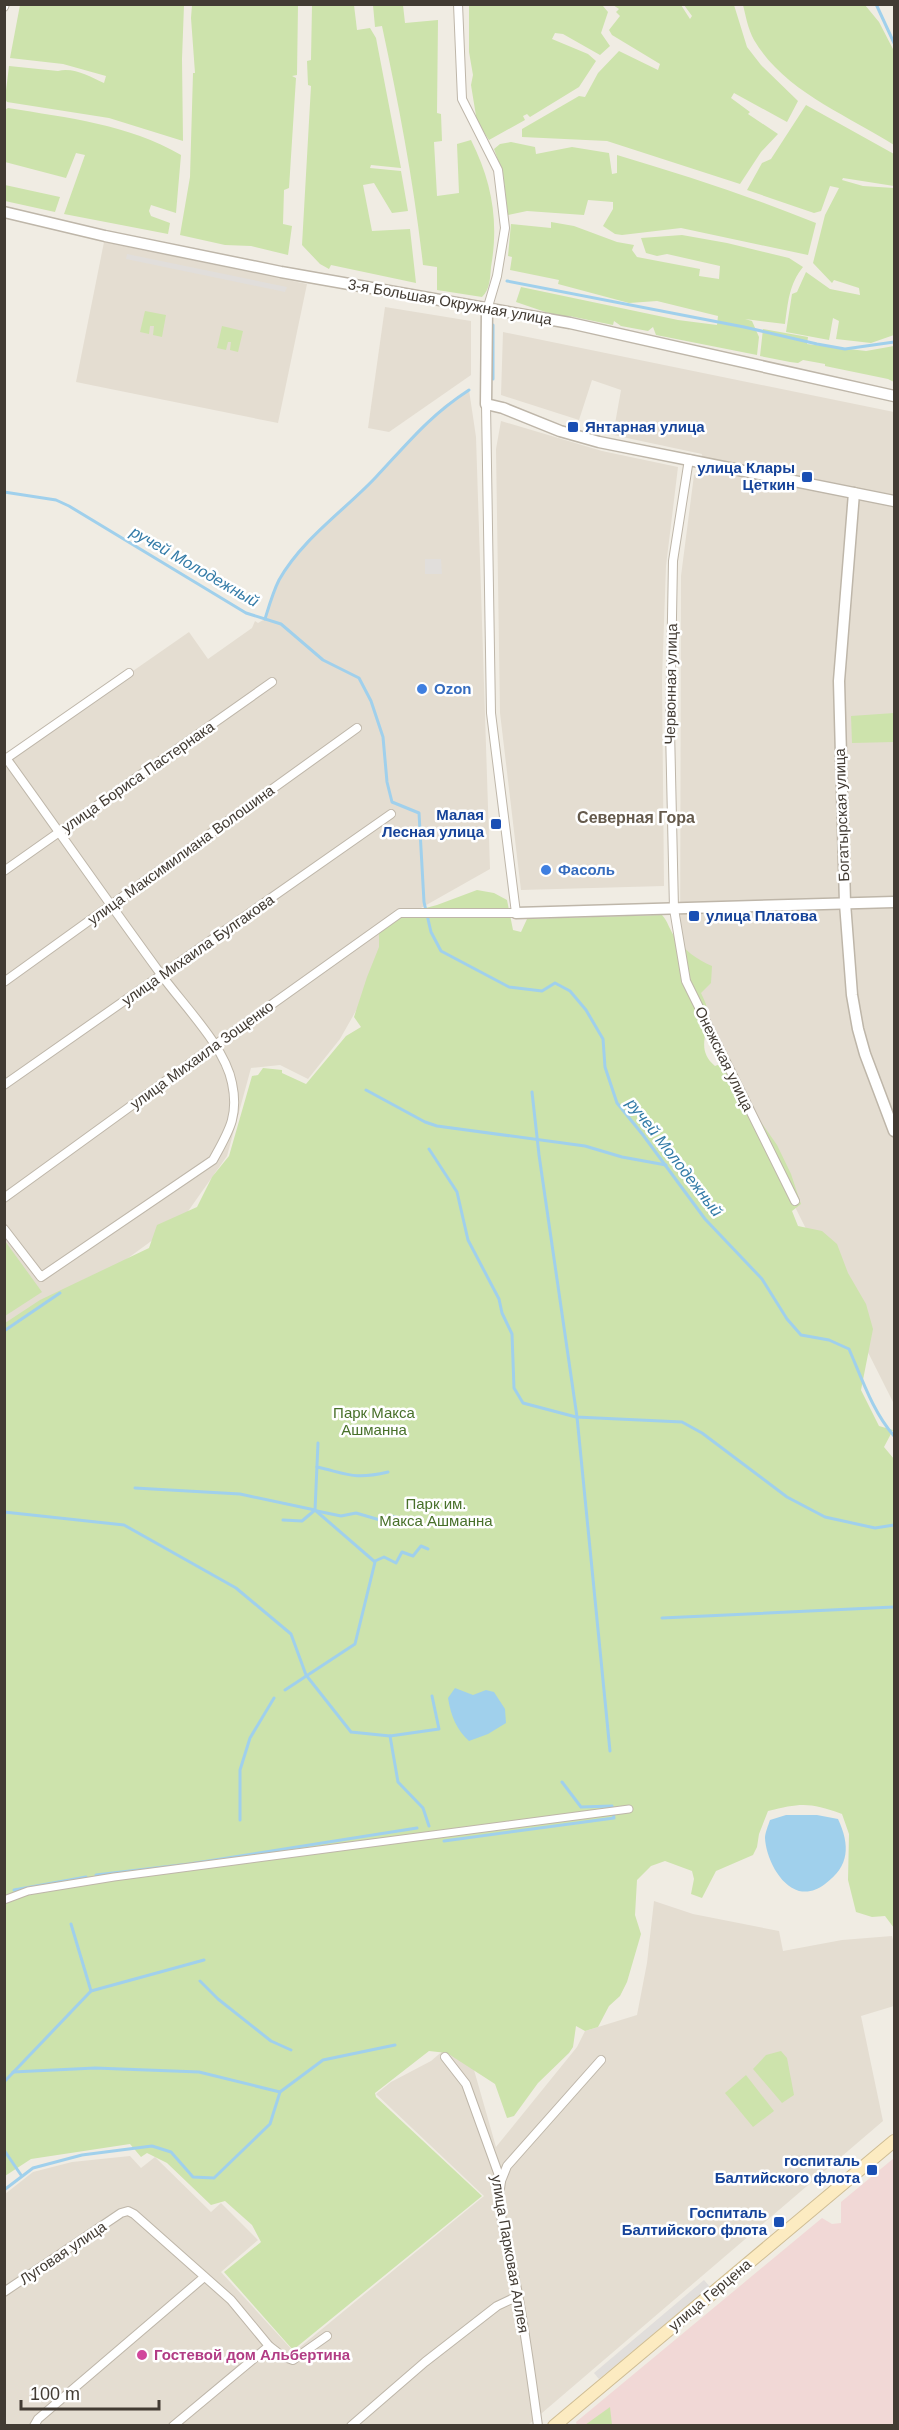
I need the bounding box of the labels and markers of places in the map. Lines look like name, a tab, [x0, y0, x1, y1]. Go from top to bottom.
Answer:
place label: Янтарная улица	[585, 418, 705, 435]
marker: Янтарная улица	[566, 420, 580, 434]
place label: улица Клары Цеткин	[697, 459, 795, 493]
marker: улица Клары Цеткин	[800, 470, 814, 484]
place label: Ozon	[434, 680, 472, 697]
marker: Ozon	[415, 682, 429, 696]
place label: Малая Лесная улица	[382, 806, 485, 840]
marker: Малая Лесная улица	[489, 817, 503, 831]
place label: Фасоль	[558, 861, 615, 878]
marker: Фасоль	[539, 863, 553, 877]
place label: улица Платова	[706, 907, 818, 924]
marker: улица Платова	[687, 909, 701, 923]
place label: госпиталь Балтийского флота	[715, 2152, 861, 2186]
marker: госпиталь Балтийского флота	[865, 2163, 879, 2177]
place label: Госпиталь Балтийского флота	[622, 2204, 768, 2238]
marker: Госпиталь Балтийского флота	[772, 2215, 786, 2229]
place label: Гостевой дом Альбертина	[154, 2346, 351, 2363]
marker: Гостевой дом Альбертина	[135, 2348, 149, 2362]

